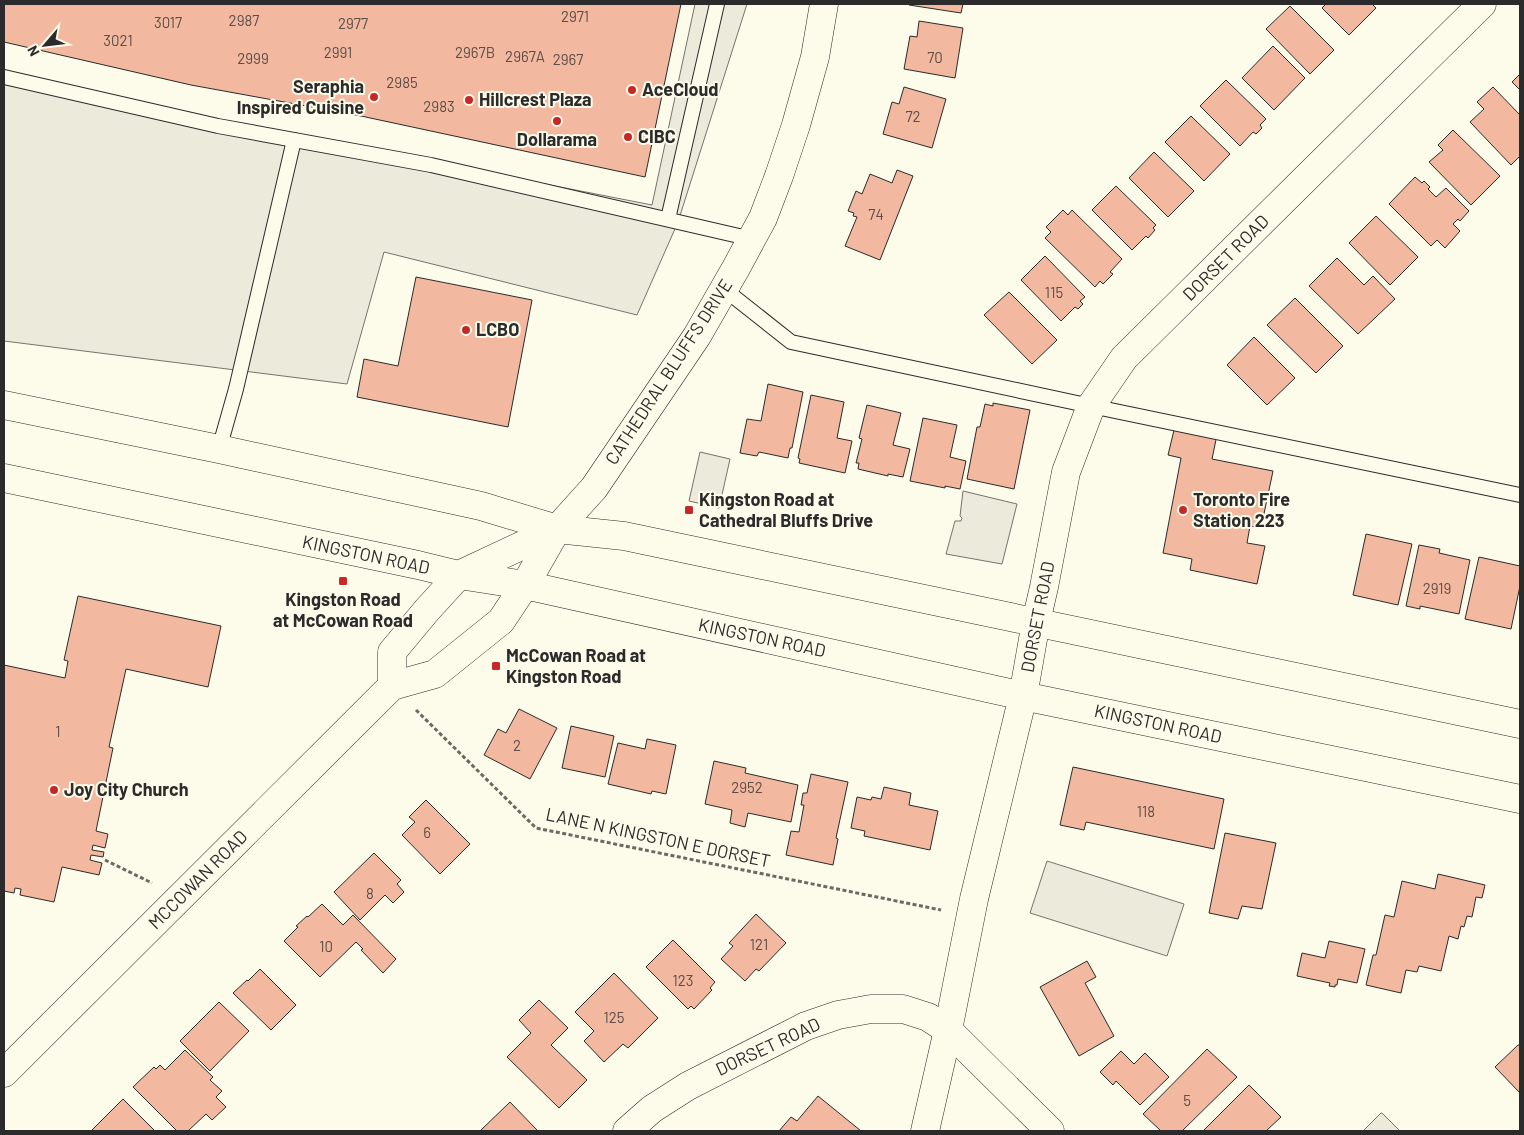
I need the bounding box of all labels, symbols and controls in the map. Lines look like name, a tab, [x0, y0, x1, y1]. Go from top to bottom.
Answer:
house number: 2971	[561, 7, 589, 25]
house number: 2987	[229, 11, 259, 29]
house number: 3017	[154, 13, 182, 31]
house number: 2977	[338, 14, 368, 32]
north arrow	[20, 20, 70, 70]
house number: 3021	[103, 31, 133, 49]
text: N	[23, 43, 43, 59]
house number: 2991	[324, 43, 352, 61]
house number: 2967B	[455, 43, 495, 61]
house number: 2967A	[505, 47, 545, 65]
house number: 70	[927, 48, 943, 66]
house number: 2999	[237, 49, 269, 67]
house number: 2967	[553, 50, 583, 68]
house number: 2985	[386, 73, 418, 91]
place label: Seraphia Inspired Cuisine	[237, 75, 364, 118]
place label: AceCloud	[642, 78, 719, 100]
marker: AceCloud	[626, 84, 638, 96]
place label: Hillcrest Plaza	[479, 88, 592, 110]
marker: Seraphia Inspired Cuisine	[368, 91, 380, 103]
marker: Hillcrest Plaza	[463, 94, 475, 106]
house number: 2983	[423, 97, 455, 115]
house number: 72	[905, 107, 921, 125]
marker: Dollarama	[551, 115, 563, 127]
place label: CIBC	[638, 125, 676, 147]
place label: Dollarama	[517, 128, 597, 150]
marker: CIBC	[622, 131, 634, 143]
house number: 74	[868, 205, 884, 223]
street label: DORSET ROAD	[1178, 210, 1273, 305]
street label: CATHEDRAL BLUFFS DRIVE	[600, 275, 736, 468]
house number: 115	[1045, 283, 1063, 301]
place label: LCBO	[476, 318, 519, 340]
marker: LCBO	[460, 324, 472, 336]
place label: Kingston Road at Cathedral Bluffs Drive	[699, 488, 873, 531]
place label: Toronto Fire Station 223	[1193, 488, 1290, 531]
marker: Kingston Road at Cathedral Bluffs Drive	[683, 504, 695, 516]
marker: Toronto Fire Station 223	[1177, 504, 1189, 516]
street label: KINGSTON ROAD	[301, 530, 432, 578]
street label: DORSET ROAD	[1015, 559, 1059, 674]
marker: Kingston Road at McCowan Road	[337, 575, 349, 587]
house number: 2919	[1423, 579, 1451, 597]
place label: Kingston Road at McCowan Road	[273, 588, 413, 631]
street label: KINGSTON ROAD	[697, 613, 828, 661]
place label: McCowan Road at Kingston Road	[506, 644, 646, 687]
marker: McCowan Road at Kingston Road	[490, 660, 502, 672]
street label: KINGSTON ROAD	[1093, 699, 1224, 747]
house number: 1	[55, 722, 61, 740]
house number: 2	[513, 736, 521, 754]
place label: Joy City Church	[64, 778, 189, 800]
house number: 2952	[731, 778, 763, 796]
marker: Joy City Church	[48, 784, 60, 796]
street label: LANE N KINGSTON E DORSET	[544, 802, 772, 872]
house number: 118	[1137, 802, 1155, 820]
house number: 6	[423, 823, 431, 841]
street label: MCCOWAN ROAD	[143, 825, 251, 933]
house number: 8	[366, 884, 374, 902]
house number: 121	[750, 935, 768, 953]
house number: 10	[319, 937, 333, 955]
house number: 123	[673, 971, 693, 989]
house number: 125	[603, 1008, 625, 1026]
street label: DORSET ROAD	[712, 1012, 823, 1080]
house number: 5	[1183, 1091, 1191, 1109]

